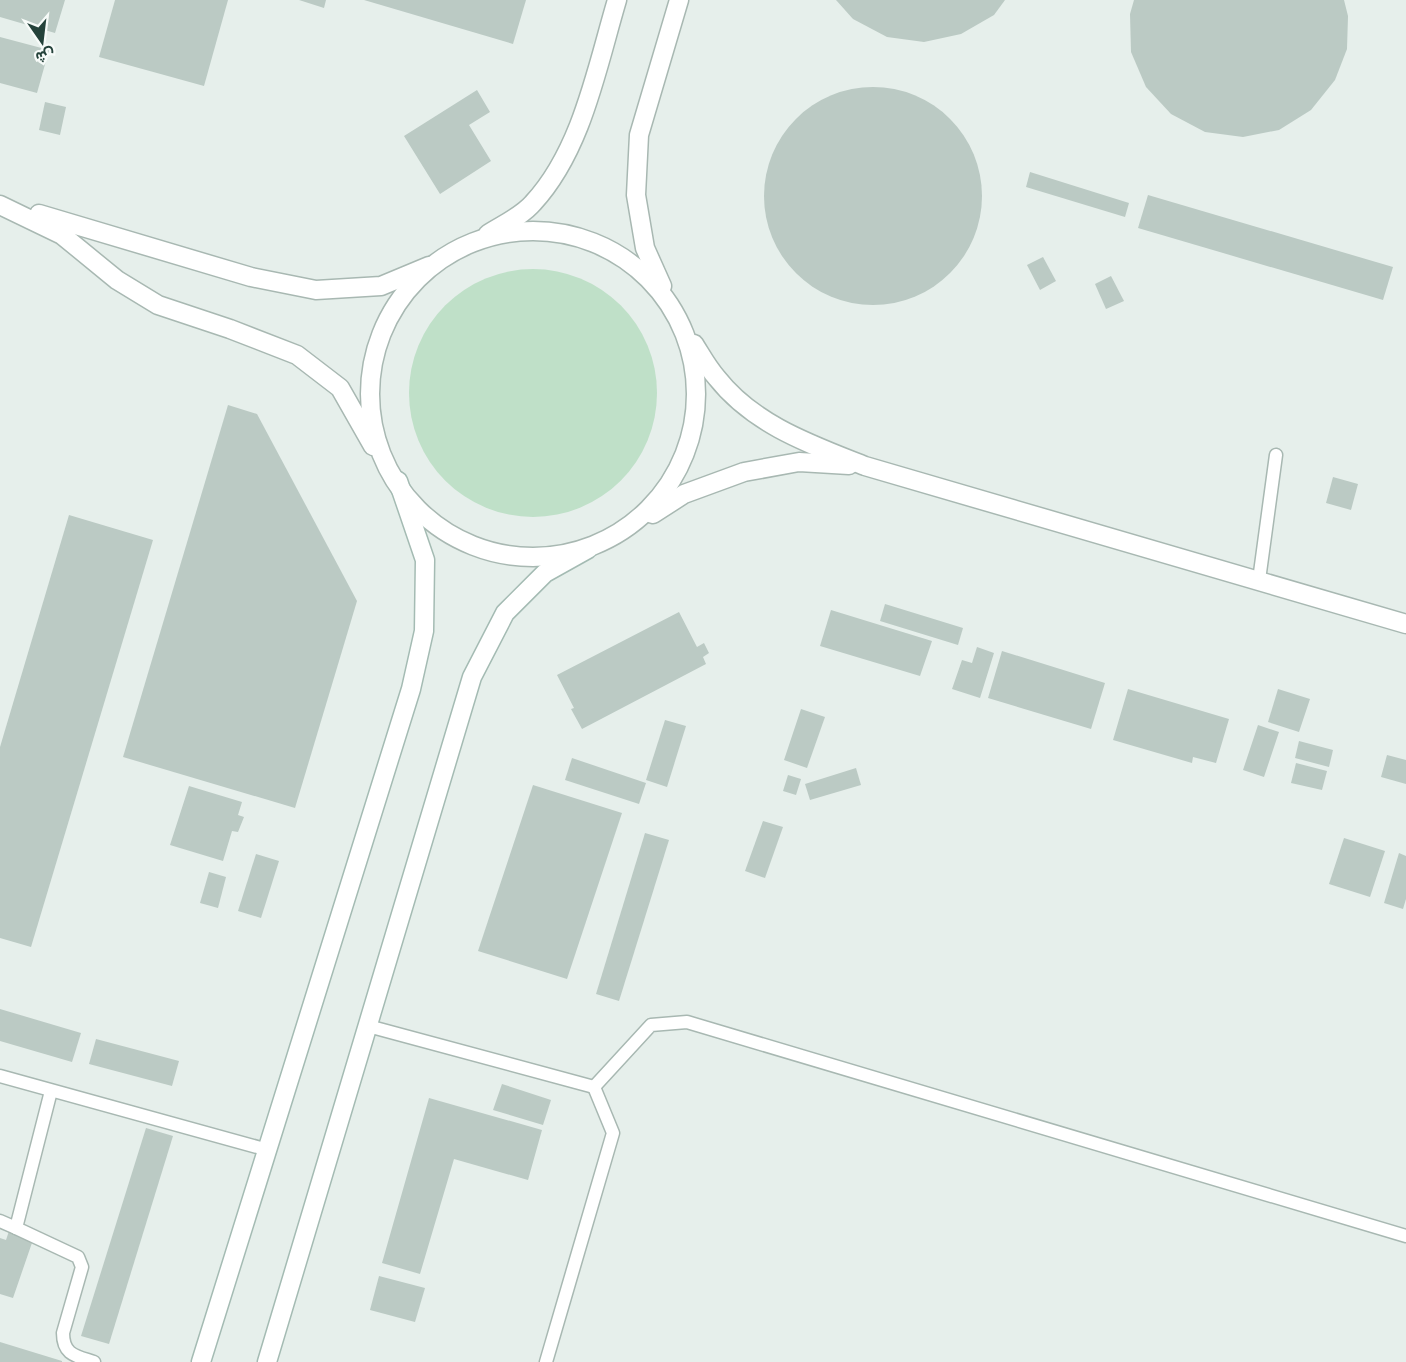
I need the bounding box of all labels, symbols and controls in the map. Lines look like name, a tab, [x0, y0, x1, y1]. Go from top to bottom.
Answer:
north arrow	[12, 12, 72, 72]
text: ش	[34, 45, 57, 66]

